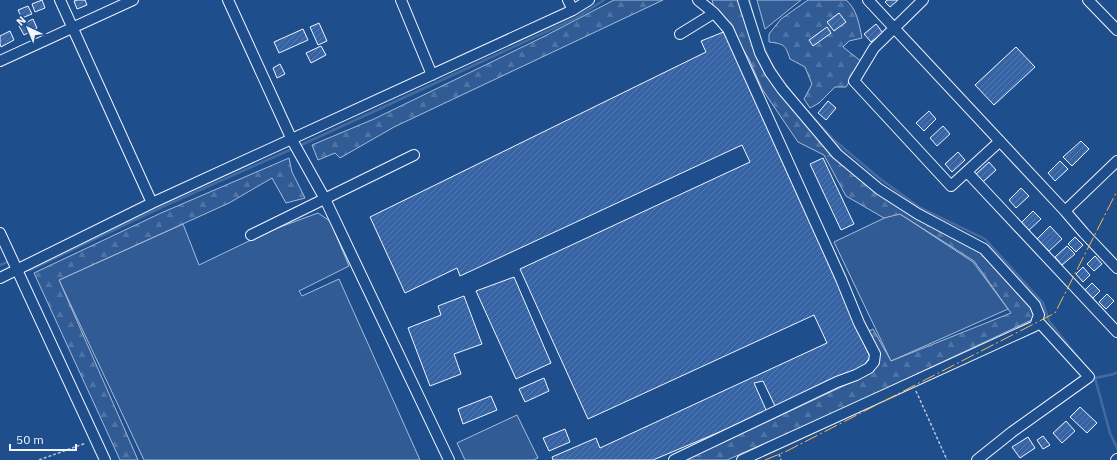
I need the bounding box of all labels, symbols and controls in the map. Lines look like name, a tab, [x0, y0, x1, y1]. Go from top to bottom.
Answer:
north arrow	[8, 8, 48, 48]
text: N	[13, 13, 29, 29]
scale bar	[10, 426, 76, 452]
text: 50 m	[16, 432, 44, 447]

